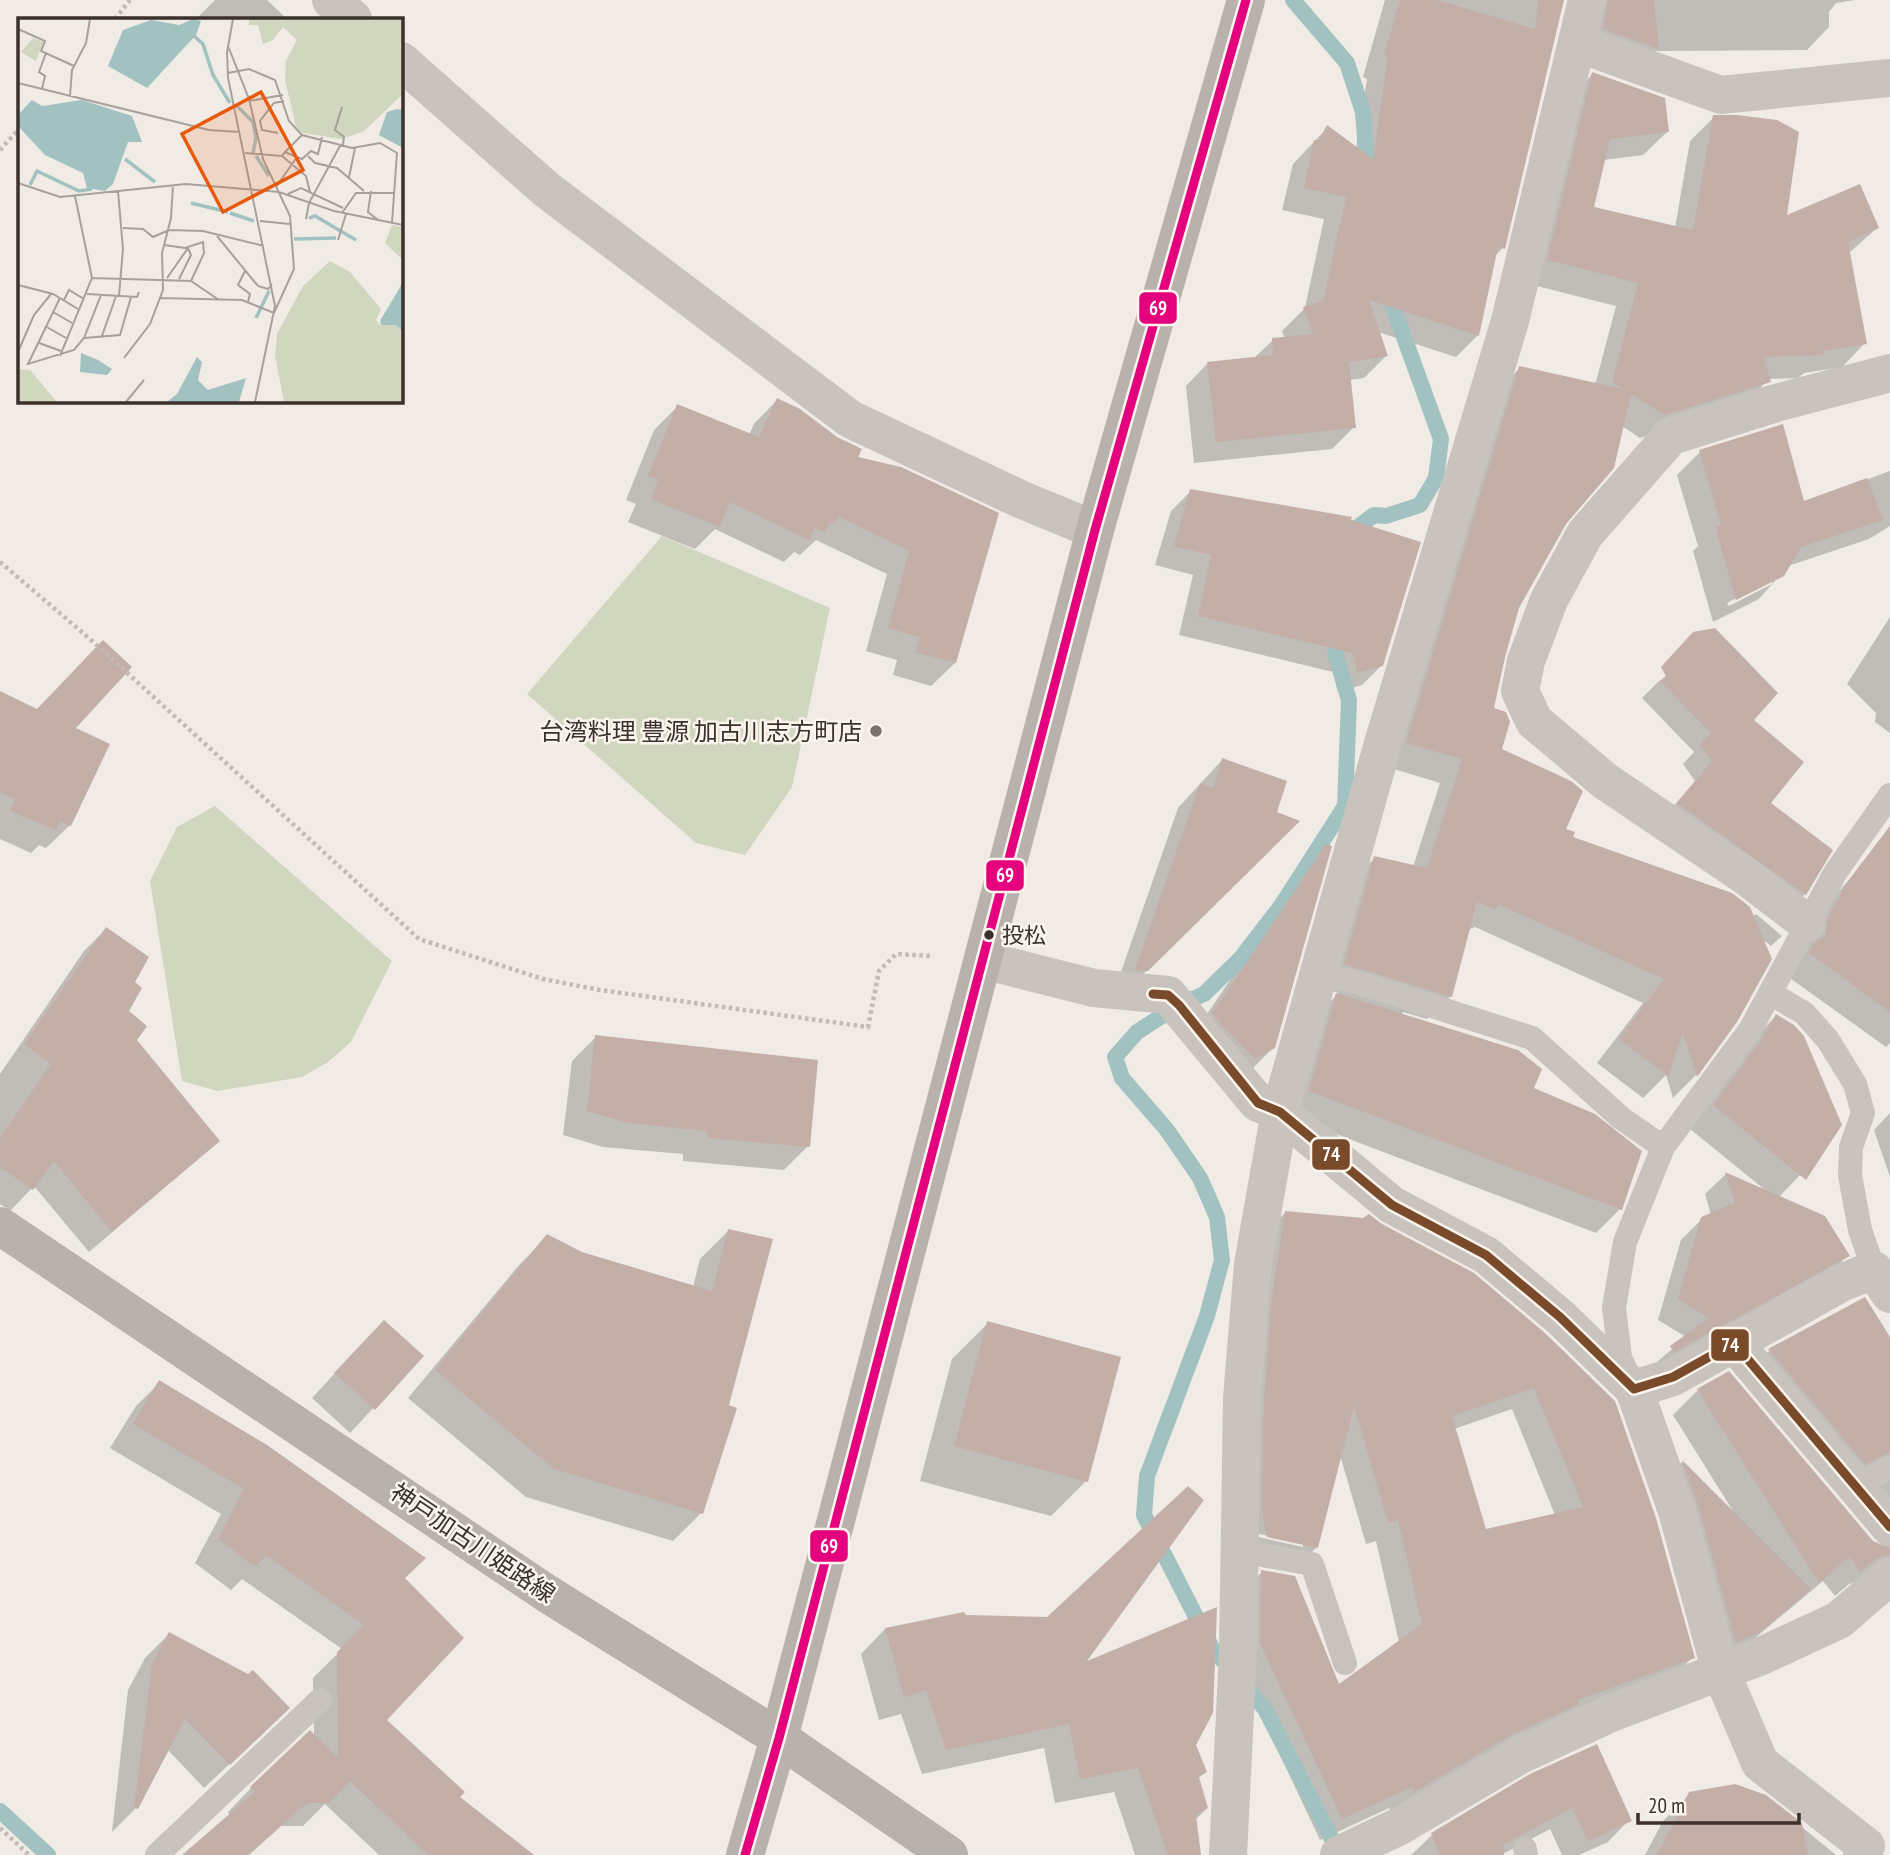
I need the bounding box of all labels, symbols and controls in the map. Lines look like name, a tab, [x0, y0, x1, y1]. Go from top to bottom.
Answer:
inset map	[18, 18, 402, 402]
line badge: 69	[1138, 291, 1178, 325]
text: 69	[1149, 296, 1167, 320]
place label: 台湾料理 豊源 加古川志方町店	[540, 716, 862, 747]
marker: 台湾料理 豊源 加古川志方町店	[868, 723, 884, 739]
line badge: 69	[985, 859, 1025, 892]
text: 69	[996, 863, 1014, 887]
place label: 投松	[1002, 921, 1046, 949]
marker: 投松	[982, 928, 996, 942]
line badge: 74	[1311, 1138, 1351, 1171]
text: 74	[1322, 1142, 1340, 1166]
line badge: 74	[1710, 1328, 1750, 1362]
text: 74	[1721, 1333, 1739, 1357]
street label: 神戸加古川姫路線	[385, 1476, 561, 1610]
line badge: 69	[809, 1529, 849, 1563]
text: 69	[820, 1534, 838, 1558]
scale bar	[1638, 1782, 1799, 1826]
text: 20 m	[1648, 1792, 1685, 1819]

